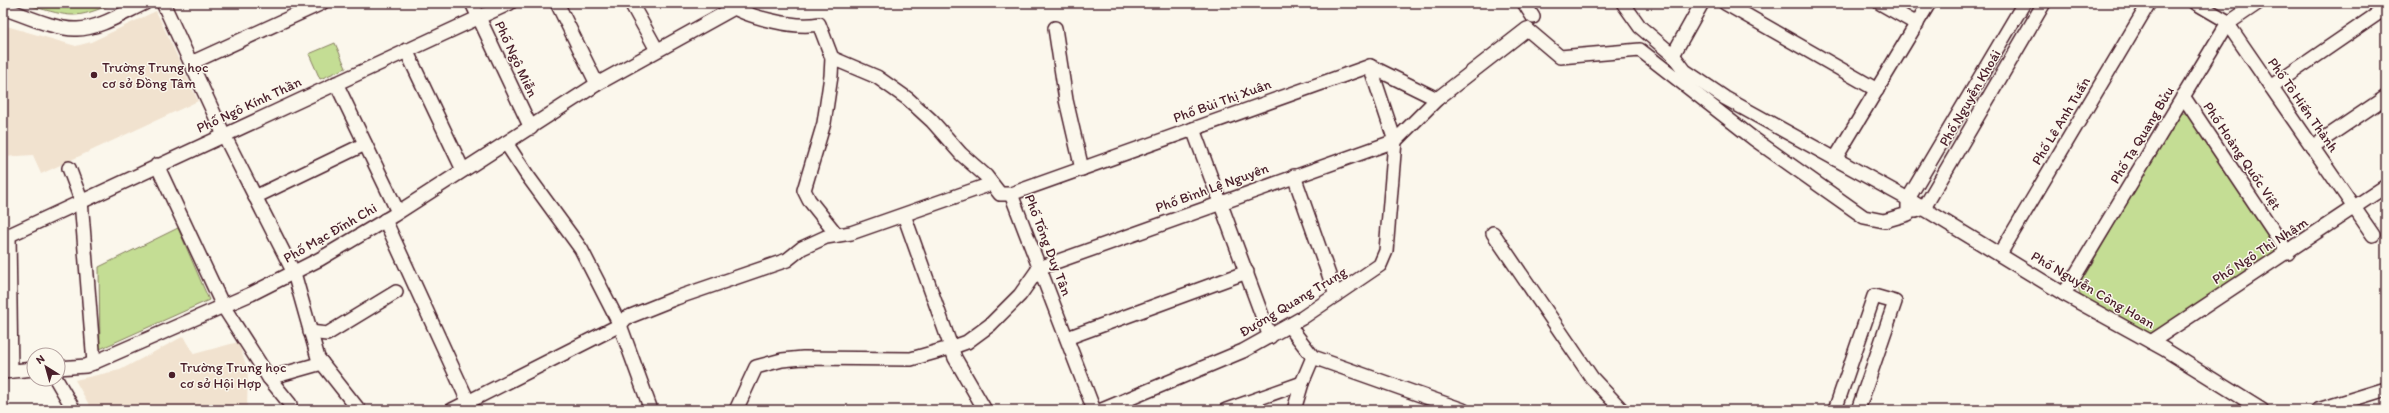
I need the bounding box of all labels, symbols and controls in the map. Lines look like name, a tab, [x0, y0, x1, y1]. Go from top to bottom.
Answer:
street label: Phố Ngô Miễn	[491, 18, 541, 100]
street label: Phố Nguyễn Khoái	[1935, 47, 2005, 149]
street label: Phố Tô Hiến Thành	[2264, 54, 2342, 156]
place label: Trường Trung học cơ sở Đồng Tâm	[102, 59, 209, 92]
marker: Trường Trung học cơ sở Đồng Tâm	[89, 70, 99, 80]
street label: Phố Ngô Kính Thần	[194, 73, 304, 137]
street label: Phố Lê Anh Tuấn	[2028, 74, 2094, 168]
street label: Phố Bùi Thị Xuân	[1171, 75, 1274, 127]
street label: Phố Tạ Quang Bửu	[2106, 83, 2178, 187]
street label: Phố Hoàng Quốc Việt	[2200, 99, 2284, 213]
street label: Phố Bình Lệ Nguyên	[1153, 160, 1271, 216]
street label: Phố Tống Duy Tân	[1021, 192, 1075, 298]
street label: Phố Mạc Đĩnh Chi	[280, 199, 380, 267]
street label: Phố Ngô Thì Nhậm	[2209, 214, 2311, 288]
street label: Phố Nguyễn Công Hoan	[2028, 248, 2158, 332]
street label: Đường Quang Trung	[1236, 263, 1350, 341]
north arrow	[26, 347, 66, 387]
text: N	[33, 352, 47, 367]
place label: Trường Trung học cơ sở Hội Hợp	[180, 359, 287, 392]
marker: Trường Trung học cơ sở Hội Hợp	[167, 370, 177, 380]

